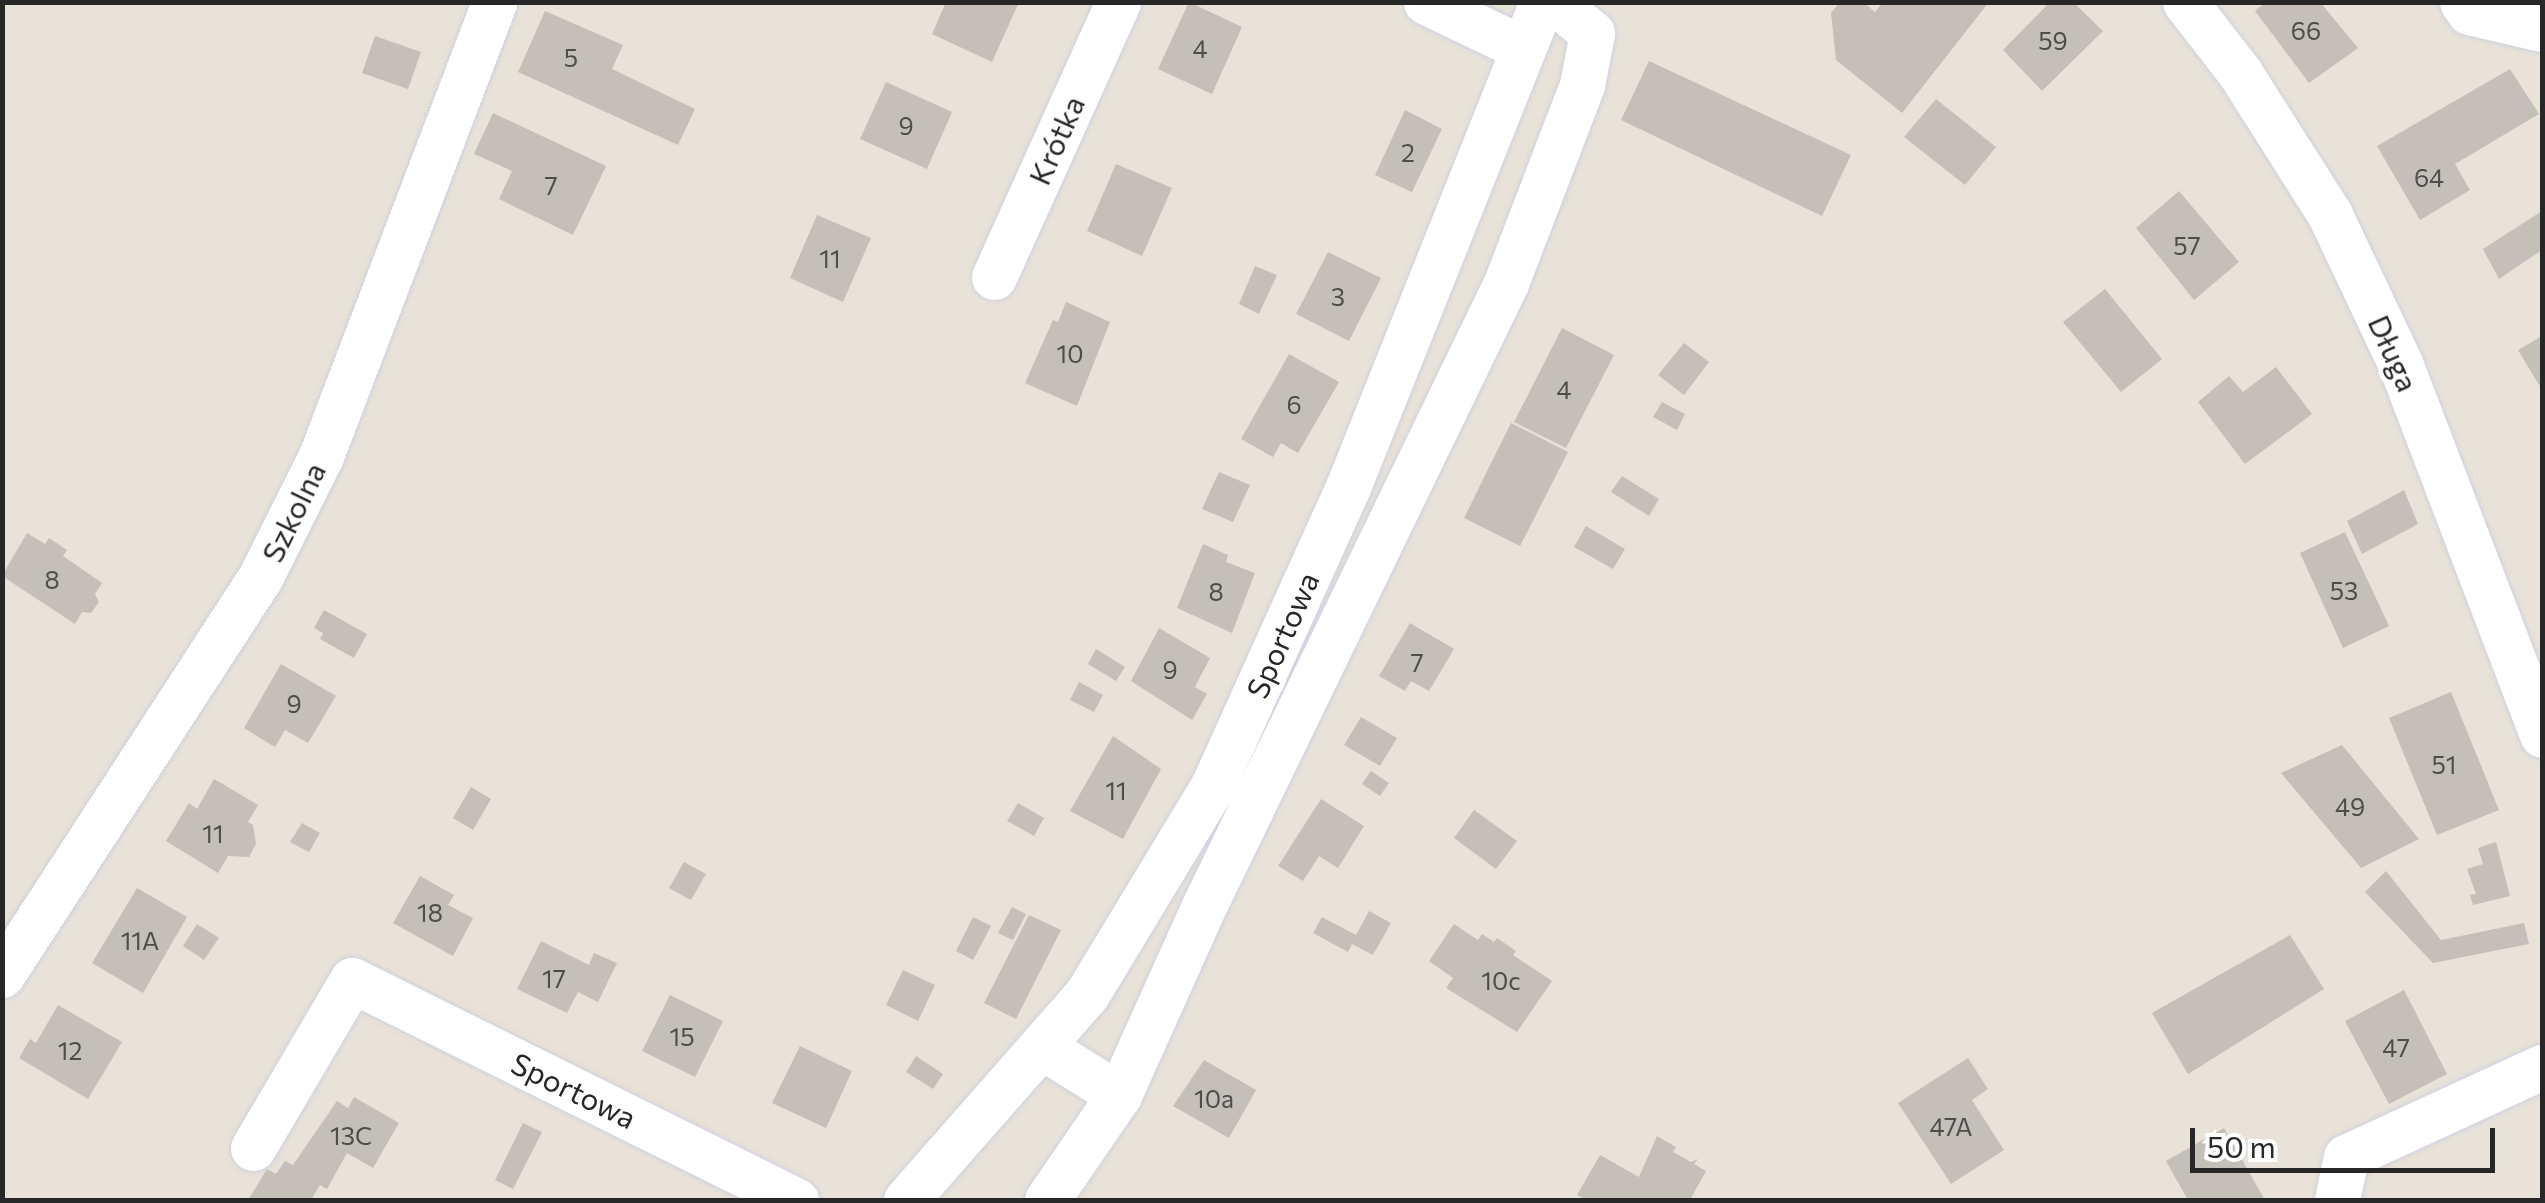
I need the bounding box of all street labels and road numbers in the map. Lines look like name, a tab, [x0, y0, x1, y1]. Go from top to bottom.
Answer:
street label: Krótka	[1021, 90, 1091, 190]
street label: Długa	[2361, 309, 2427, 397]
street label: Szkolna	[253, 456, 333, 568]
street label: Sportowa	[1238, 566, 1326, 704]
street label: Sportowa	[506, 1044, 642, 1136]

